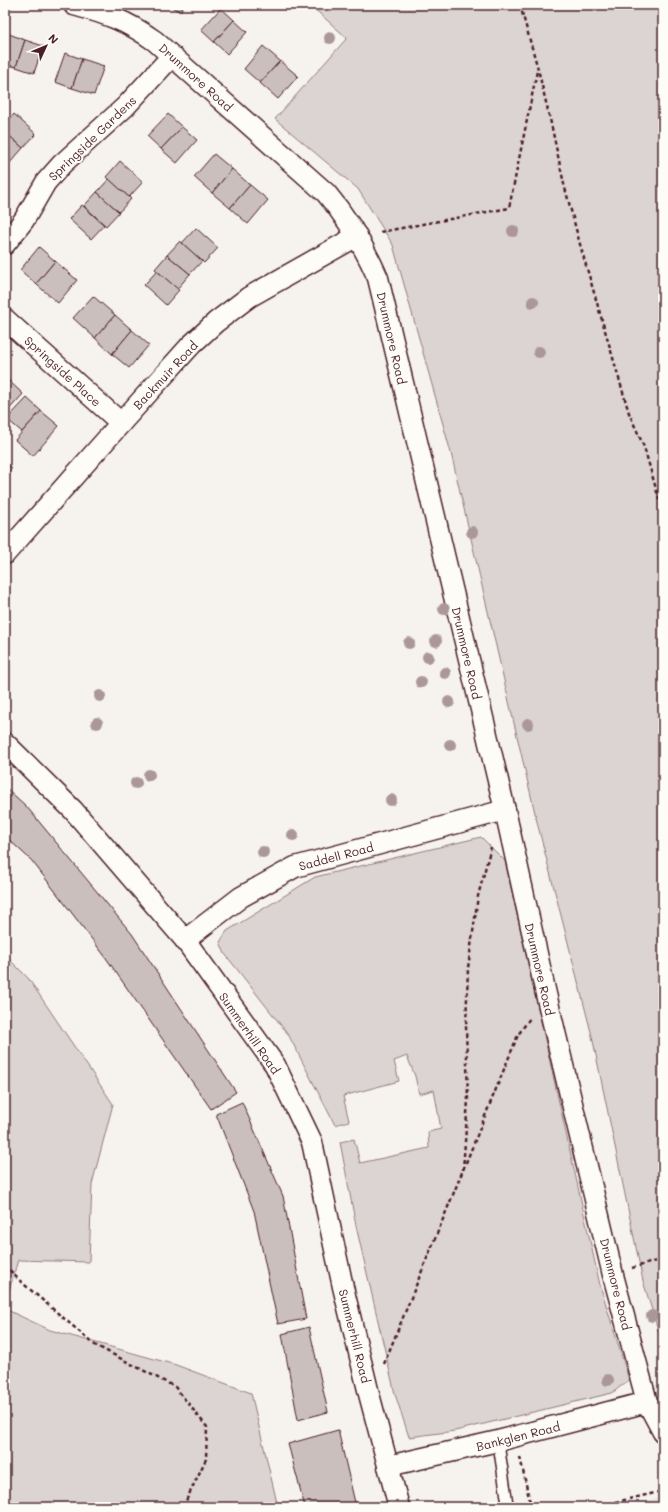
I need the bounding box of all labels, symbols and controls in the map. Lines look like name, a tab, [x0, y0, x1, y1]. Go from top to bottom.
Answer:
north arrow	[26, 26, 66, 66]
text: N	[45, 30, 62, 47]
street label: Drummore Road	[156, 40, 237, 115]
street label: Springside Gardens	[45, 92, 139, 184]
street label: Drummore Road	[374, 290, 410, 386]
street label: Springside Place	[21, 332, 105, 410]
street label: Backmuir Road	[129, 337, 201, 413]
street label: Drummore Road	[449, 605, 485, 701]
street label: Saddell Road	[297, 838, 375, 874]
street label: Drummore Road	[522, 921, 558, 1017]
street label: Summerhill Road	[216, 989, 284, 1077]
street label: Drummore Road	[597, 1236, 635, 1332]
street label: Summerhill Road	[336, 1287, 374, 1385]
street label: Bankglen Road	[474, 1418, 562, 1454]

